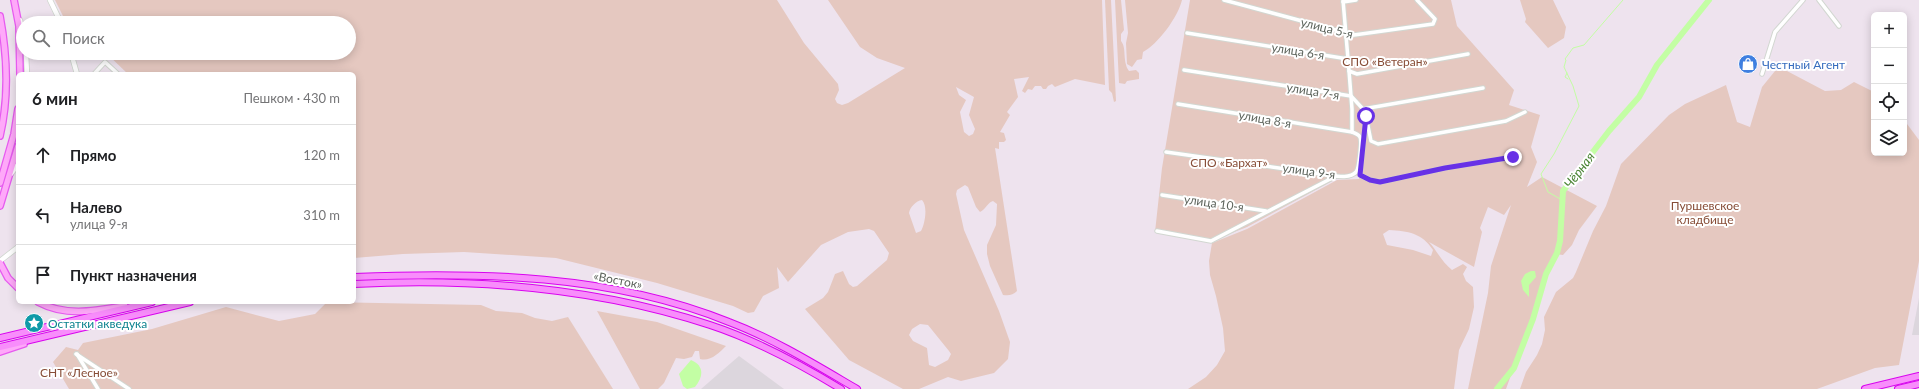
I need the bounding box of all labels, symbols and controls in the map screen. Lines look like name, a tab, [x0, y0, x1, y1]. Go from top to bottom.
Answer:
map controls	[1871, 12, 1907, 156]
button: +	[1871, 12, 1907, 48]
street label: улица 5-я	[1299, 14, 1355, 42]
search box	[16, 16, 356, 60]
icon: search	[30, 27, 52, 49]
text: Поиск	[62, 29, 105, 47]
street label: улица 6-я	[1271, 39, 1326, 63]
button: −	[1871, 48, 1907, 84]
shop icon: Честный Агент	[1737, 53, 1759, 75]
park label: СПО «Ветеран»	[1342, 54, 1428, 69]
place label: Честный Агент	[1762, 57, 1845, 72]
street label: улица 7-я	[1286, 79, 1341, 103]
button: locate	[1871, 84, 1907, 120]
text: 6 мин	[32, 88, 78, 109]
text: Пешком · 430 m	[243, 90, 340, 106]
street label: улица 8-я	[1238, 107, 1293, 131]
route start	[1357, 107, 1375, 125]
button: layers	[1871, 120, 1907, 156]
icon: ahead	[32, 144, 54, 166]
text: Прямо	[70, 146, 116, 164]
text: 120 m	[303, 147, 340, 163]
route end	[1504, 148, 1522, 166]
water label: Чёрная	[1560, 149, 1598, 191]
park label: СПО «Бархат»	[1190, 155, 1268, 170]
street label: улица 9-я	[1282, 160, 1336, 182]
street label: улица 10-я	[1183, 191, 1245, 215]
text: Налево	[70, 198, 122, 216]
park label: Пуршевское кладбище	[1671, 198, 1739, 227]
icon: left	[32, 204, 54, 226]
text: 310 m	[303, 207, 340, 223]
text: улица 9-я	[70, 216, 128, 232]
icon: arrive	[32, 264, 54, 286]
text: Пункт назначения	[70, 266, 197, 284]
street label: «Восток»	[592, 268, 644, 292]
place icon: Остатки акведука	[23, 312, 45, 334]
place label: Остатки акведука	[48, 316, 147, 331]
park label: СНТ «Лесное»	[40, 365, 118, 380]

